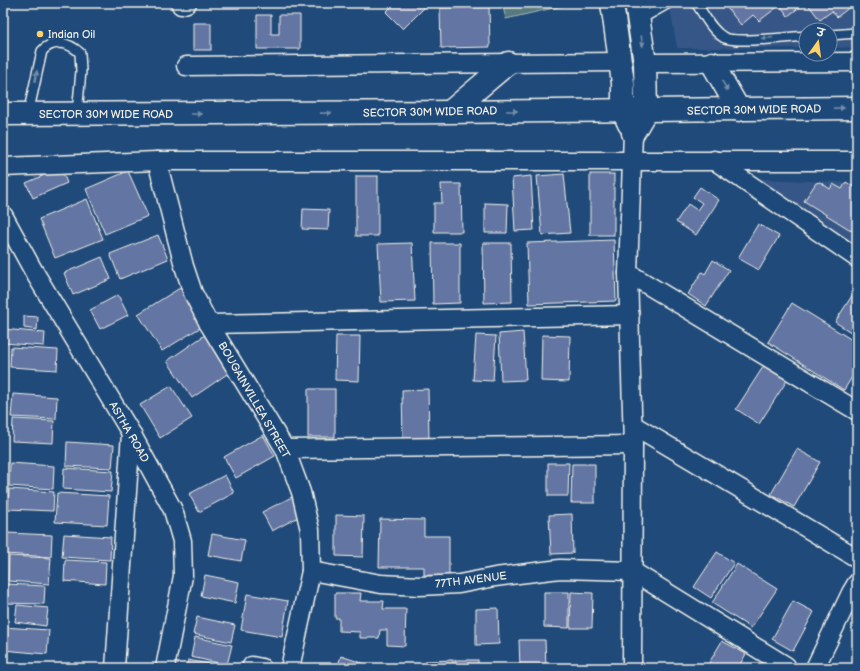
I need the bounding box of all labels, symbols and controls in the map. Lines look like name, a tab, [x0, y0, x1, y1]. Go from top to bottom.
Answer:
north arrow	[798, 22, 838, 62]
text: उ	[814, 25, 827, 40]
place label: Indian Oil	[48, 28, 95, 41]
marker: Indian Oil	[35, 29, 45, 39]
one-way arrow	[639, 35, 645, 48]
one-way arrow	[761, 35, 773, 42]
one-way arrow	[33, 70, 39, 82]
one-way arrow	[722, 80, 729, 92]
street label: SECTOR 30M WIDE ROAD	[687, 102, 821, 118]
street label: SECTOR 30M WIDE ROAD	[363, 104, 497, 120]
one-way arrow	[833, 105, 845, 112]
street label: SECTOR 30M WIDE ROAD	[39, 108, 173, 121]
one-way arrow	[506, 108, 519, 114]
one-way arrow	[320, 110, 333, 116]
one-way arrow	[190, 111, 203, 117]
street label: BOUGAINVILLEA STREET	[215, 340, 293, 461]
street label: ASTHA ROAD	[106, 399, 152, 465]
street label: 77TH AVENUE	[435, 569, 507, 591]

